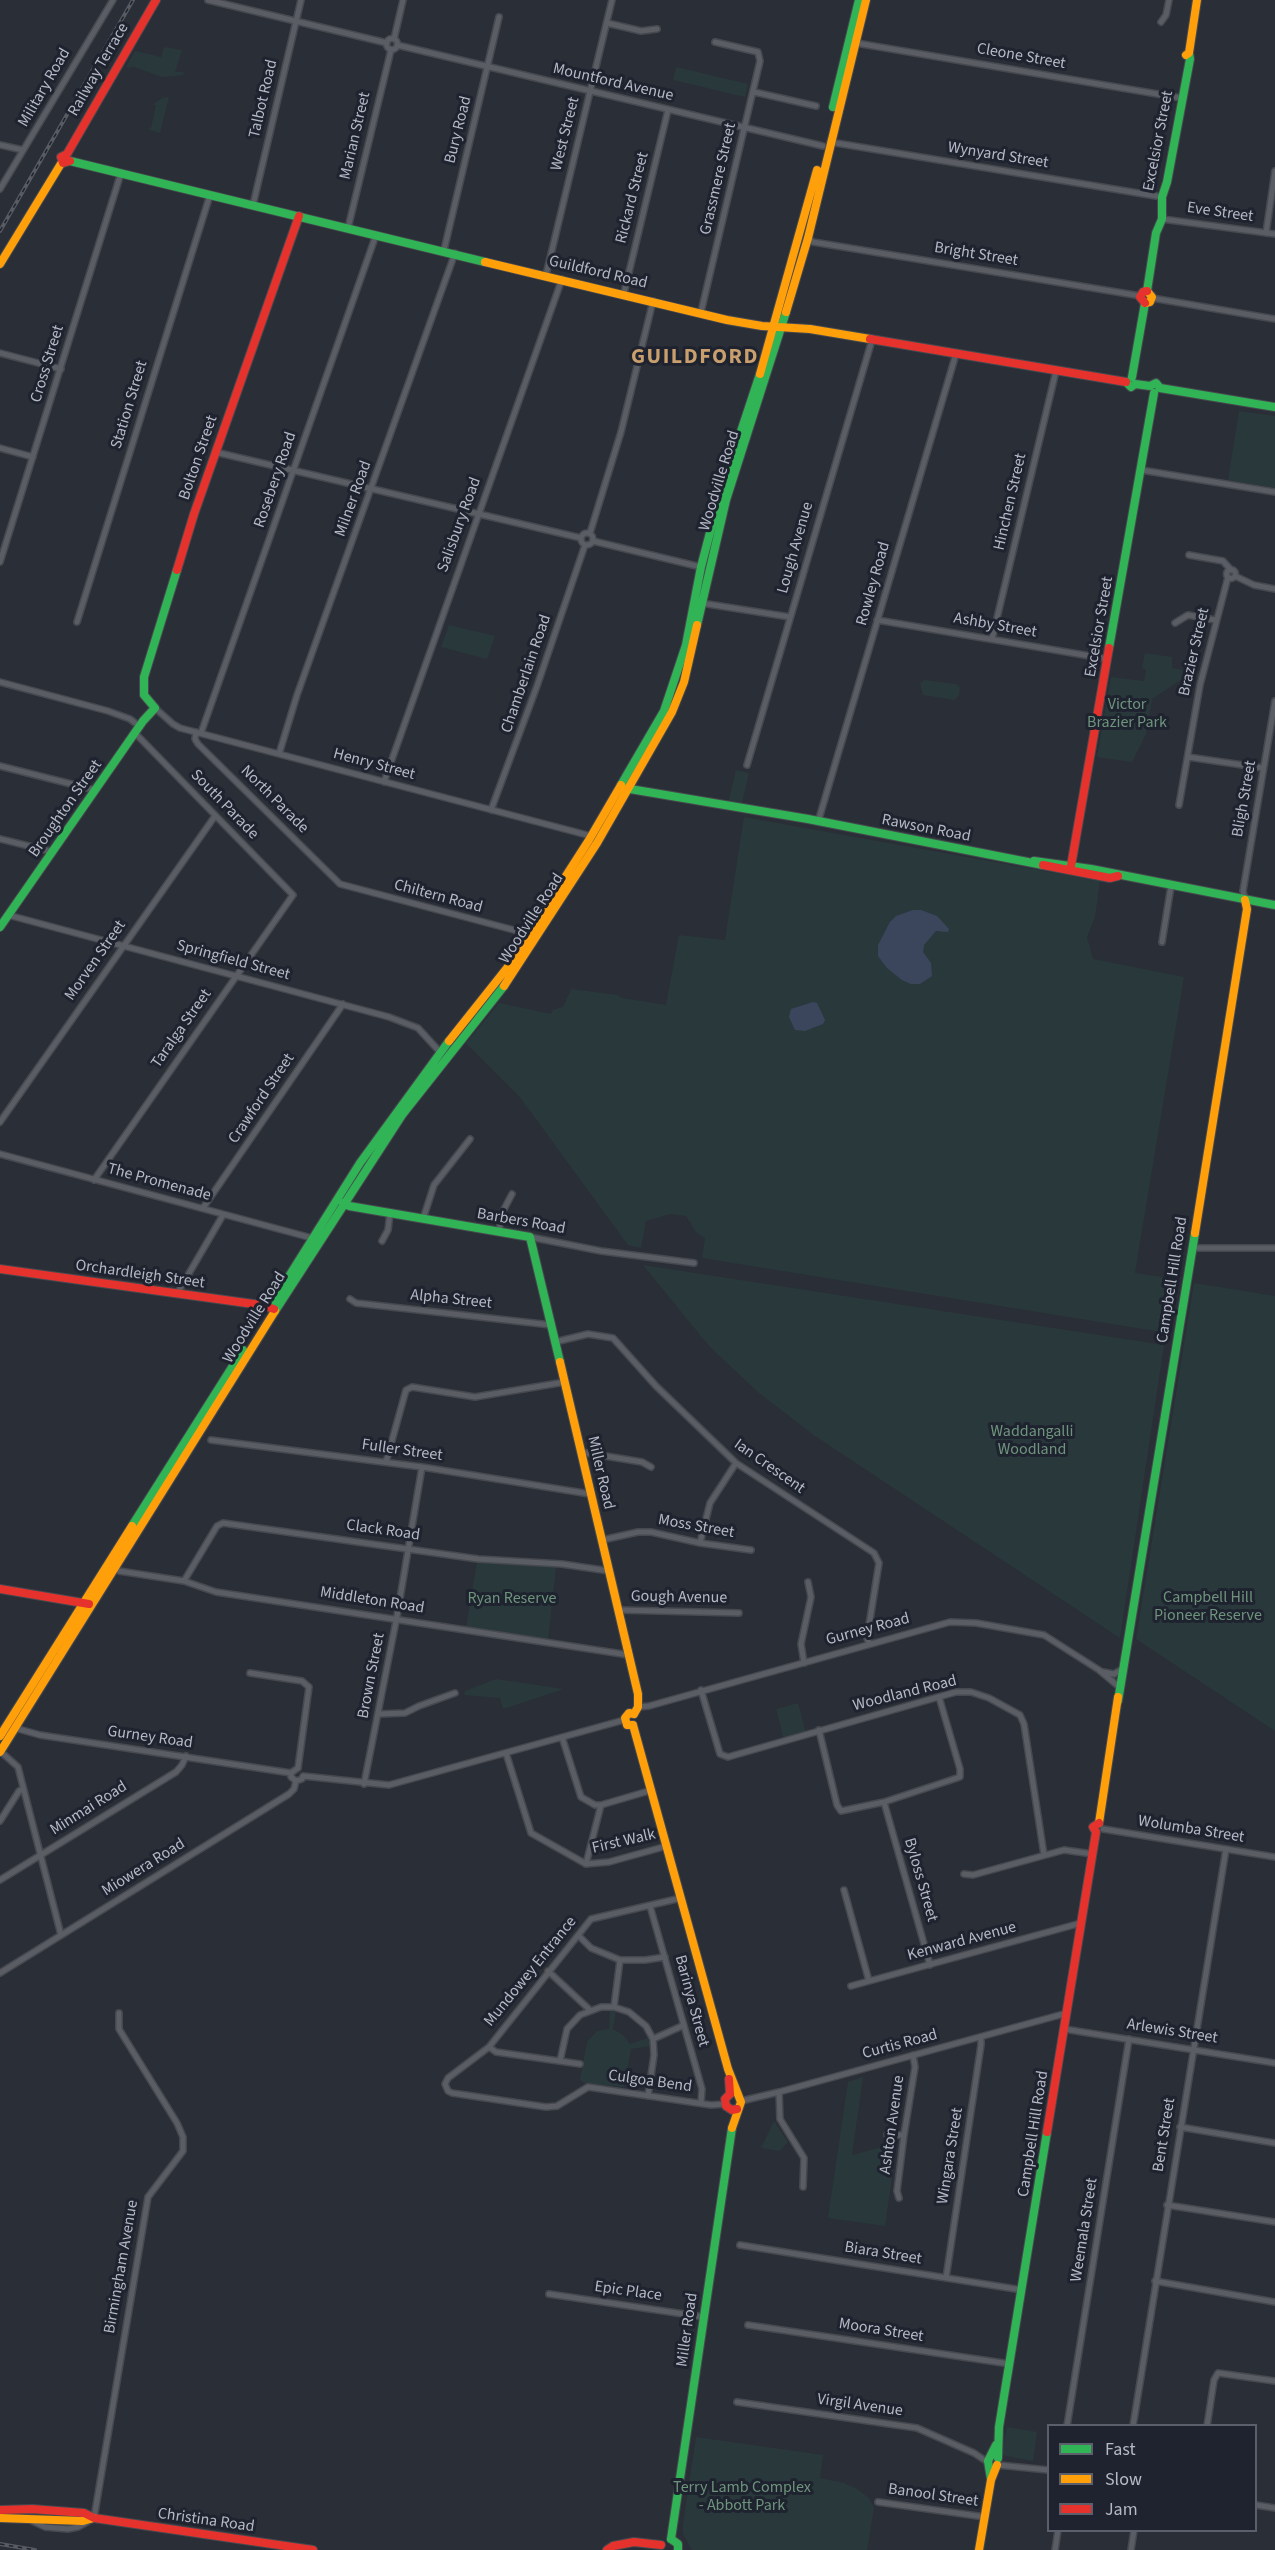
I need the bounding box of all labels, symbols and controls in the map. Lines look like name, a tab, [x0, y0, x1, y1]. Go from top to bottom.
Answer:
street label: Railway Terrace	[65, 20, 133, 120]
street label: Cleone Street	[975, 40, 1067, 74]
street label: Military Road	[15, 45, 75, 131]
street label: Talbot Road	[246, 58, 282, 140]
street label: Mountford Avenue	[551, 60, 675, 106]
street label: Excelsior Street	[1140, 89, 1178, 193]
street label: Marian Street	[337, 90, 375, 182]
street label: Bury Road	[441, 94, 477, 166]
street label: West Street	[548, 95, 584, 173]
street label: Grassmere Street	[697, 121, 741, 237]
street label: Wynyard Street	[946, 139, 1050, 173]
street label: Rickard Street	[612, 150, 654, 246]
street label: Eve Street	[1186, 199, 1254, 227]
street label: Bright Street	[933, 239, 1019, 271]
street label: Guildford Road	[547, 252, 649, 294]
street label: Cross Street	[27, 323, 69, 405]
district label: GUILDFORD	[631, 345, 759, 371]
street label: Station Street	[107, 359, 153, 451]
street label: Bolton Street	[176, 413, 222, 503]
street label: Woodville Road	[696, 429, 744, 533]
street label: Rosebery Road	[251, 430, 301, 530]
street label: Hinchen Street	[991, 452, 1031, 552]
street label: Milner Road	[331, 458, 377, 540]
street label: Salisbury Road	[434, 475, 486, 575]
street label: Lough Avenue	[774, 500, 818, 596]
street label: Rowley Road	[853, 540, 895, 628]
street label: Excelsior Street	[1082, 575, 1118, 679]
street label: Brazier Street	[1176, 606, 1214, 698]
street label: Ashby Street	[952, 609, 1038, 643]
street label: Chamberlain Road	[498, 612, 556, 736]
park label: Victor Brazier Park	[1087, 695, 1167, 733]
street label: Henry Street	[331, 745, 417, 785]
street label: Broughton Street	[25, 756, 107, 862]
street label: Bligh Street	[1229, 759, 1261, 839]
street label: North Parade	[236, 762, 312, 838]
street label: South Parade	[186, 766, 262, 844]
street label: Rawson Road	[880, 811, 972, 847]
street label: Woodville Road	[496, 870, 568, 968]
street label: Chiltern Road	[392, 876, 484, 918]
street label: Morven Street	[61, 917, 131, 1005]
street label: Springfield Street	[174, 937, 292, 985]
street label: Taralga Street	[148, 986, 216, 1072]
street label: Crawford Street	[225, 1050, 299, 1148]
street label: The Promenade	[105, 1160, 213, 1206]
street label: Barbers Road	[475, 1205, 567, 1239]
street label: Campbell Hill Road	[1154, 1216, 1192, 1344]
street label: Orchardleigh Street	[74, 1256, 206, 1294]
street label: Woodville Road	[219, 1269, 291, 1367]
street label: Alpha Street	[409, 1286, 493, 1314]
park label: Waddangalli Woodland	[991, 1422, 1073, 1460]
street label: Miller Road	[582, 1434, 618, 1512]
street label: Ian Crescent	[730, 1435, 808, 1499]
street label: Fuller Street	[360, 1436, 444, 1466]
street label: Moss Street	[656, 1511, 736, 1543]
street label: Clack Road	[345, 1516, 421, 1546]
street label: Middleton Road	[318, 1583, 426, 1619]
street label: Gough Avenue	[631, 1588, 727, 1608]
park label: Campbell Hill Pioneer Reserve	[1154, 1588, 1262, 1626]
park label: Ryan Reserve	[467, 1589, 557, 1609]
street label: Gurney Road	[824, 1610, 912, 1650]
street label: Brown Street	[354, 1631, 390, 1721]
street label: Woodland Road	[851, 1672, 959, 1716]
street label: Gurney Road	[106, 1723, 194, 1753]
street label: Minmai Road	[47, 1778, 131, 1840]
street label: Wolumba Street	[1137, 1812, 1245, 1848]
street label: First Walk	[590, 1825, 658, 1859]
street label: Miowera Road	[99, 1835, 189, 1901]
street label: Byloss Street	[899, 1836, 941, 1924]
street label: Mundowey Entrance	[481, 1913, 581, 2031]
street label: Kenward Avenue	[905, 1918, 1019, 1966]
street label: Barinya Street	[670, 1953, 712, 2049]
street label: Arlewis Street	[1125, 2015, 1219, 2049]
street label: Curtis Road	[860, 2026, 940, 2064]
street label: Culgoa Bend	[607, 2067, 693, 2097]
street label: Campbell Hill Road	[1015, 2070, 1053, 2198]
street label: Ashton Avenue	[877, 2074, 909, 2176]
street label: Bent Street	[1150, 2097, 1180, 2173]
street label: Wingara Street	[934, 2106, 968, 2206]
street label: Weemala Street	[1067, 2177, 1103, 2283]
street label: Birmingham Avenue	[101, 2199, 143, 2335]
street label: Biara Street	[843, 2238, 923, 2270]
street label: Epic Place	[593, 2278, 663, 2306]
street label: Miller Road	[673, 2292, 703, 2368]
street label: Moora Street	[837, 2315, 925, 2347]
street label: Virgil Avenue	[816, 2390, 904, 2422]
legend	[1047, 2424, 1257, 2532]
text: Fast	[1105, 2437, 1136, 2462]
text: Slow	[1105, 2467, 1142, 2492]
park label: Terry Lamb Complex - Abbott Park	[673, 2478, 811, 2516]
street label: Banool Street	[887, 2480, 979, 2512]
text: Jam	[1105, 2497, 1138, 2522]
street label: Christina Road	[156, 2505, 256, 2537]

